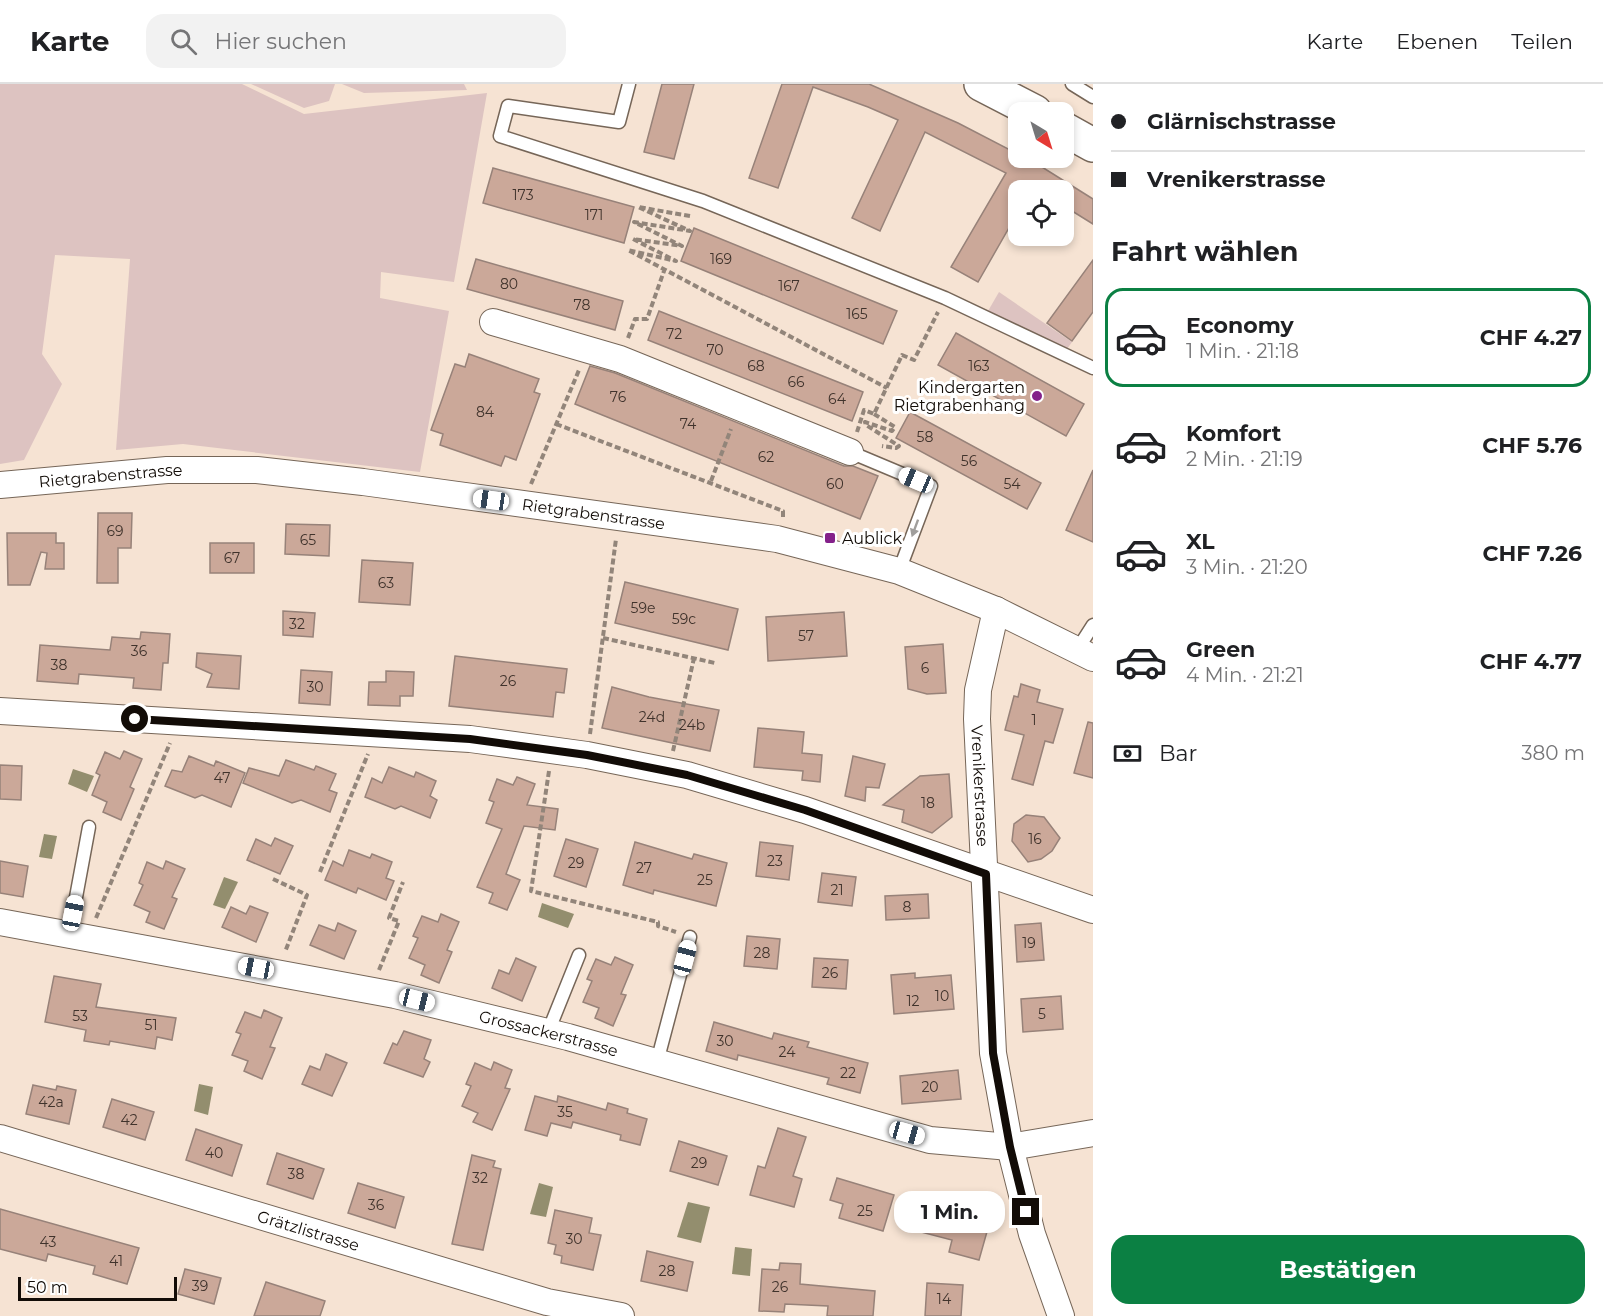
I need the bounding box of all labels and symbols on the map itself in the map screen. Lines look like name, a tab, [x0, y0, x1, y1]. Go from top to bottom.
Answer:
north arrow	[1008, 102, 1074, 168]
house number: 173	[512, 186, 534, 204]
house number: 171	[585, 206, 603, 224]
house number: 169	[710, 250, 732, 268]
house number: 80	[500, 275, 518, 293]
house number: 167	[778, 277, 800, 295]
house number: 78	[574, 296, 591, 314]
house number: 165	[846, 305, 868, 323]
house number: 72	[666, 325, 682, 343]
house number: 70	[706, 341, 724, 359]
house number: 68	[747, 357, 765, 375]
house number: 163	[968, 357, 990, 375]
house number: 66	[787, 373, 805, 391]
place label: Kindergarten Rietgrabenhang	[894, 378, 1025, 415]
house number: 76	[610, 388, 627, 406]
marker: Kindergarten Rietgrabenhang	[1030, 389, 1044, 403]
house number: 64	[828, 390, 847, 408]
house number: 84	[476, 403, 495, 421]
house number: 74	[680, 415, 697, 433]
house number: 58	[917, 428, 933, 446]
house number: 62	[758, 448, 774, 466]
house number: 56	[961, 452, 978, 470]
street label: Rietgrabenstrasse	[38, 461, 182, 491]
car	[896, 465, 936, 495]
house number: 60	[826, 475, 844, 493]
house number: 54	[1003, 475, 1021, 493]
car	[472, 489, 510, 511]
street label: Rietgrabenstrasse	[521, 495, 666, 533]
one-way arrow	[910, 520, 920, 538]
house number: 69	[106, 522, 124, 540]
place label: Aublick	[842, 529, 902, 548]
house number: 65	[300, 531, 316, 549]
marker: Aublick	[823, 531, 837, 545]
house number: 67	[224, 549, 240, 567]
house number: 63	[378, 574, 394, 592]
house number: 59e	[631, 599, 655, 617]
house number: 59c	[672, 610, 696, 628]
house number: 32	[289, 615, 305, 633]
house number: 57	[798, 627, 814, 645]
house number: 36	[131, 642, 148, 660]
house number: 38	[51, 656, 67, 674]
house number: 6	[921, 659, 930, 677]
house number: 26	[500, 672, 517, 690]
house number: 30	[306, 678, 324, 696]
route start	[121, 705, 148, 732]
house number: 24d	[639, 708, 665, 726]
house number: 1	[1031, 711, 1037, 729]
house number: 24b	[679, 716, 705, 734]
street label: Vrenikerstrasse	[967, 725, 992, 847]
house number: 47	[214, 769, 230, 787]
house number: 18	[921, 794, 935, 812]
house number: 16	[1028, 830, 1042, 848]
house number: 23	[767, 852, 783, 870]
house number: 29	[568, 854, 584, 872]
house number: 27	[636, 859, 652, 877]
house number: 25	[697, 871, 713, 889]
house number: 21	[830, 881, 844, 899]
car	[61, 894, 85, 932]
house number: 8	[903, 898, 912, 916]
house number: 19	[1022, 934, 1036, 952]
car	[672, 938, 698, 978]
house number: 28	[754, 944, 771, 962]
car	[237, 956, 275, 980]
house number: 26	[822, 964, 839, 982]
car	[397, 987, 437, 1013]
house number: 10	[935, 987, 949, 1005]
house number: 12	[906, 992, 920, 1010]
house number: 5	[1038, 1005, 1046, 1023]
house number: 53	[72, 1007, 88, 1025]
street label: Grossackerstrasse	[477, 1007, 620, 1061]
house number: 51	[145, 1016, 157, 1034]
house number: 30	[716, 1032, 734, 1050]
house number: 24	[779, 1043, 796, 1061]
house number: 22	[840, 1064, 856, 1082]
house number: 20	[921, 1078, 939, 1096]
house number: 42a	[38, 1093, 64, 1111]
house number: 35	[557, 1103, 573, 1121]
house number: 42	[120, 1111, 138, 1129]
car	[887, 1119, 927, 1147]
house number: 40	[205, 1144, 223, 1162]
house number: 29	[691, 1154, 707, 1172]
house number: 38	[288, 1165, 304, 1183]
house number: 32	[472, 1169, 488, 1187]
callout: 1 Min.	[894, 1191, 1005, 1233]
house number: 36	[368, 1196, 385, 1214]
route end	[1012, 1198, 1039, 1225]
house number: 25	[857, 1202, 873, 1220]
street label: Grätzlistrasse	[255, 1207, 362, 1255]
house number: 30	[565, 1230, 583, 1248]
house number: 43	[40, 1233, 57, 1251]
house number: 41	[109, 1252, 123, 1270]
house number: 28	[659, 1262, 676, 1280]
scale bar	[18, 1274, 177, 1302]
house number: 39	[192, 1277, 208, 1295]
house number: 26	[772, 1278, 789, 1296]
house number: 14	[937, 1290, 952, 1308]

